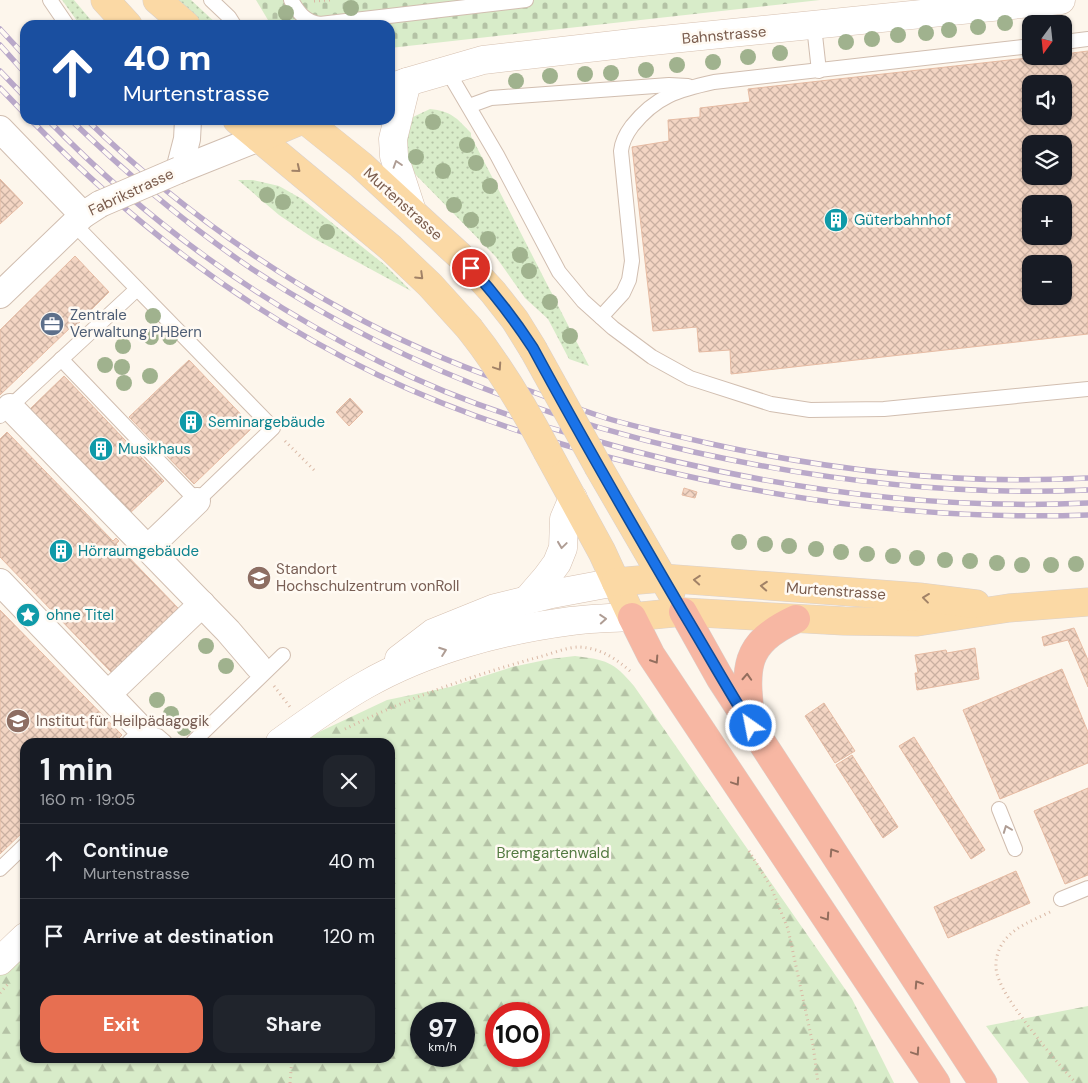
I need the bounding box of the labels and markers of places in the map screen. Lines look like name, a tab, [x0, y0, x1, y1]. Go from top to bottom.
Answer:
building icon: Güterbahnhof	[823, 207, 849, 233]
place label: Güterbahnhof	[854, 210, 951, 230]
pin	[450, 247, 492, 289]
place label: Zentrale Verwaltung PHBern	[70, 305, 202, 342]
office icon: Zentrale Verwaltung PHBern	[39, 311, 65, 337]
building icon: Seminargebäude	[178, 409, 204, 435]
place label: Seminargebäude	[208, 412, 325, 432]
building icon: Musikhaus	[88, 436, 114, 462]
place label: Musikhaus	[118, 439, 191, 459]
building icon: Hörraumgebäude	[48, 538, 74, 564]
place label: Hörraumgebäude	[78, 541, 199, 561]
place label: Standort Hochschulzentrum vonRoll	[276, 559, 459, 596]
school or university icon: Standort Hochschulzentrum vonRoll	[246, 565, 272, 591]
place icon: ohne Titel	[15, 602, 41, 628]
place label: ohne Titel	[46, 605, 114, 625]
school or university icon: Institut für Heilpädagogik	[5, 708, 31, 734]
place label: Institut für Heilpädagogik	[36, 711, 210, 731]

